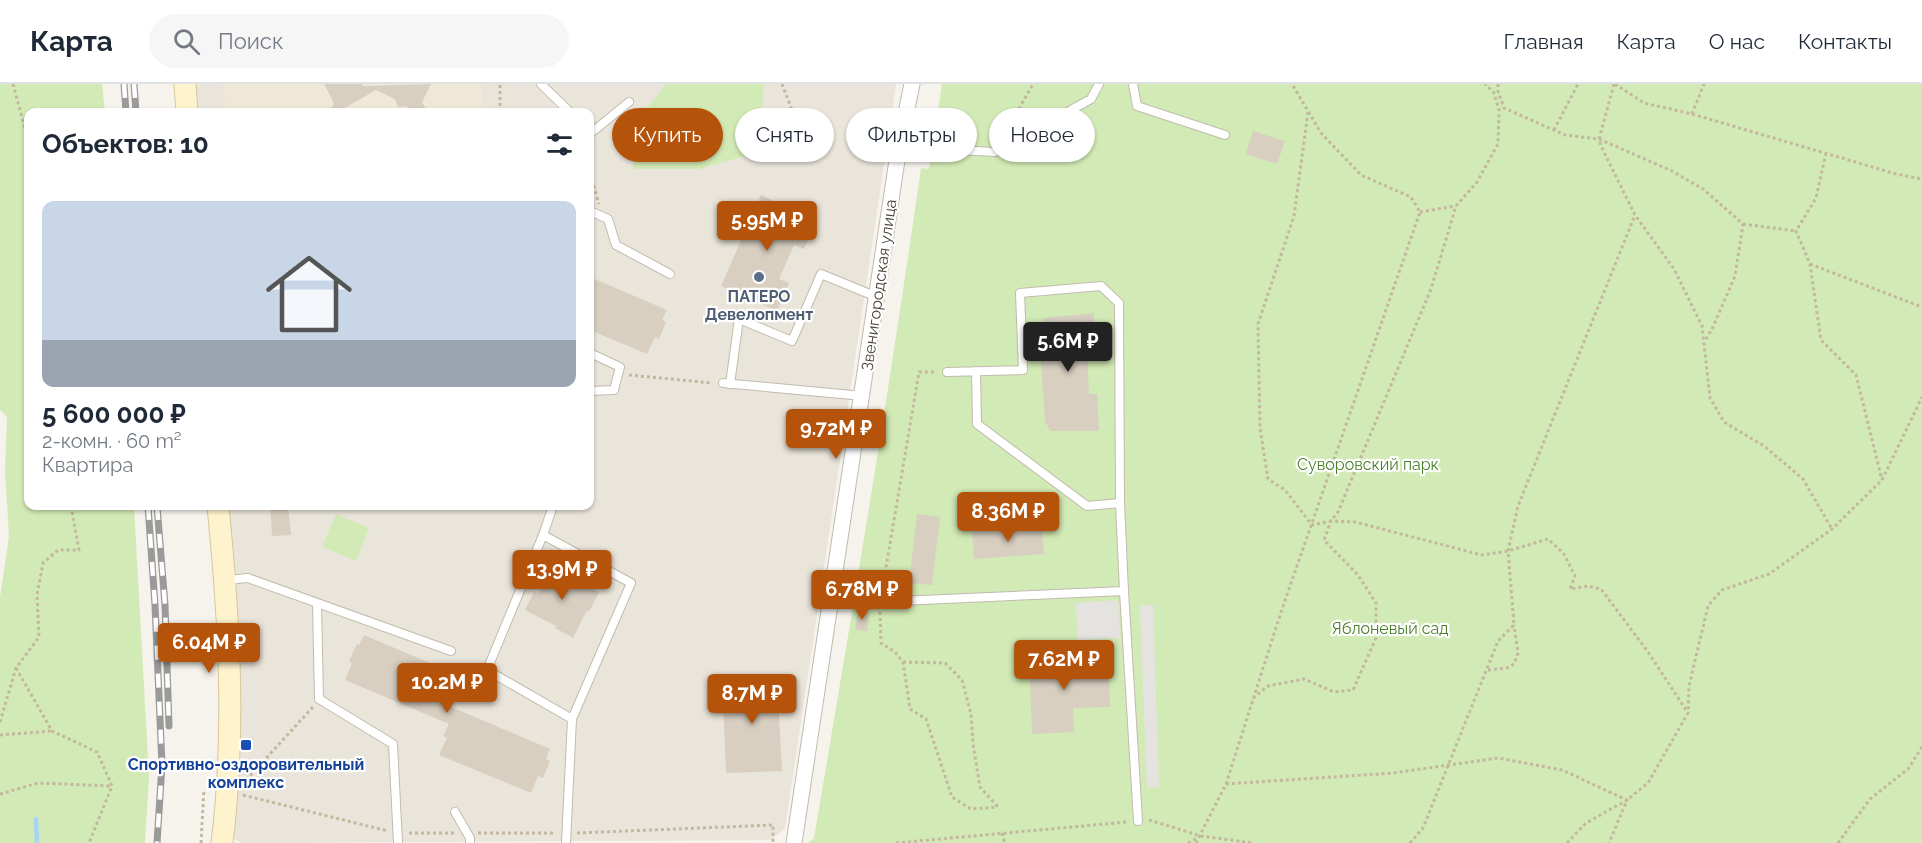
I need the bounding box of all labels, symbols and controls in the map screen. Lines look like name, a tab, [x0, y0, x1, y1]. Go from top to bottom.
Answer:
search box	[149, 14, 569, 68]
text: Карта	[30, 25, 113, 58]
icon: search	[170, 25, 203, 58]
text: Поиск	[218, 28, 283, 54]
text: Главная	[1504, 29, 1584, 54]
text: Карта	[1617, 29, 1676, 54]
text: О нас	[1709, 29, 1765, 54]
text: Контакты	[1798, 29, 1892, 54]
chip: Купить	[612, 108, 723, 162]
chip: Снять	[735, 108, 834, 162]
chip: Фильтры	[846, 108, 977, 162]
chip: Новое	[989, 108, 1095, 162]
icon: filters	[543, 128, 576, 161]
text: Объектов: 10	[42, 129, 209, 159]
street label: Звенигородская улица	[858, 198, 900, 372]
pin: 5.95M ₽	[712, 201, 822, 252]
text: 5.95M ₽	[731, 208, 803, 232]
icon: home	[255, 240, 363, 348]
marker: ПАТЕРО Девелопмент	[752, 270, 766, 284]
place label: ПАТЕРО Девелопмент	[705, 287, 813, 324]
pin: 5.6M ₽	[1019, 322, 1117, 373]
text: 5.6M ₽	[1037, 329, 1099, 353]
text: 5 600 000 ₽	[42, 399, 186, 429]
pin: 9.72M ₽	[781, 409, 891, 460]
text: 9.72M ₽	[800, 416, 872, 440]
text: 2-комн. · 60 m²	[42, 429, 182, 453]
text: Квартира	[42, 453, 133, 477]
park label: Суворовский парк	[1297, 455, 1439, 474]
pin: 8.36M ₽	[953, 492, 1063, 543]
text: 8.36M ₽	[971, 499, 1045, 523]
pin: 13.9M ₽	[507, 550, 617, 601]
text: 13.9M ₽	[526, 557, 598, 581]
pin: 6.78M ₽	[807, 570, 917, 621]
text: 6.78M ₽	[825, 577, 899, 601]
park label: Яблоневый сад	[1331, 619, 1449, 638]
pin: 6.04M ₽	[154, 623, 264, 674]
text: 6.04M ₽	[172, 630, 246, 654]
pin: 7.62M ₽	[1009, 640, 1119, 691]
text: 7.62M ₽	[1028, 647, 1100, 671]
pin: 10.2M ₽	[392, 663, 502, 714]
text: 10.2M ₽	[411, 670, 483, 694]
pin: 8.7M ₽	[703, 674, 801, 725]
text: 8.7M ₽	[721, 681, 783, 705]
marker: Спортивно-оздоровительный комплекс	[239, 738, 253, 752]
place label: Спортивно-оздоровительный комплекс	[128, 755, 364, 792]

